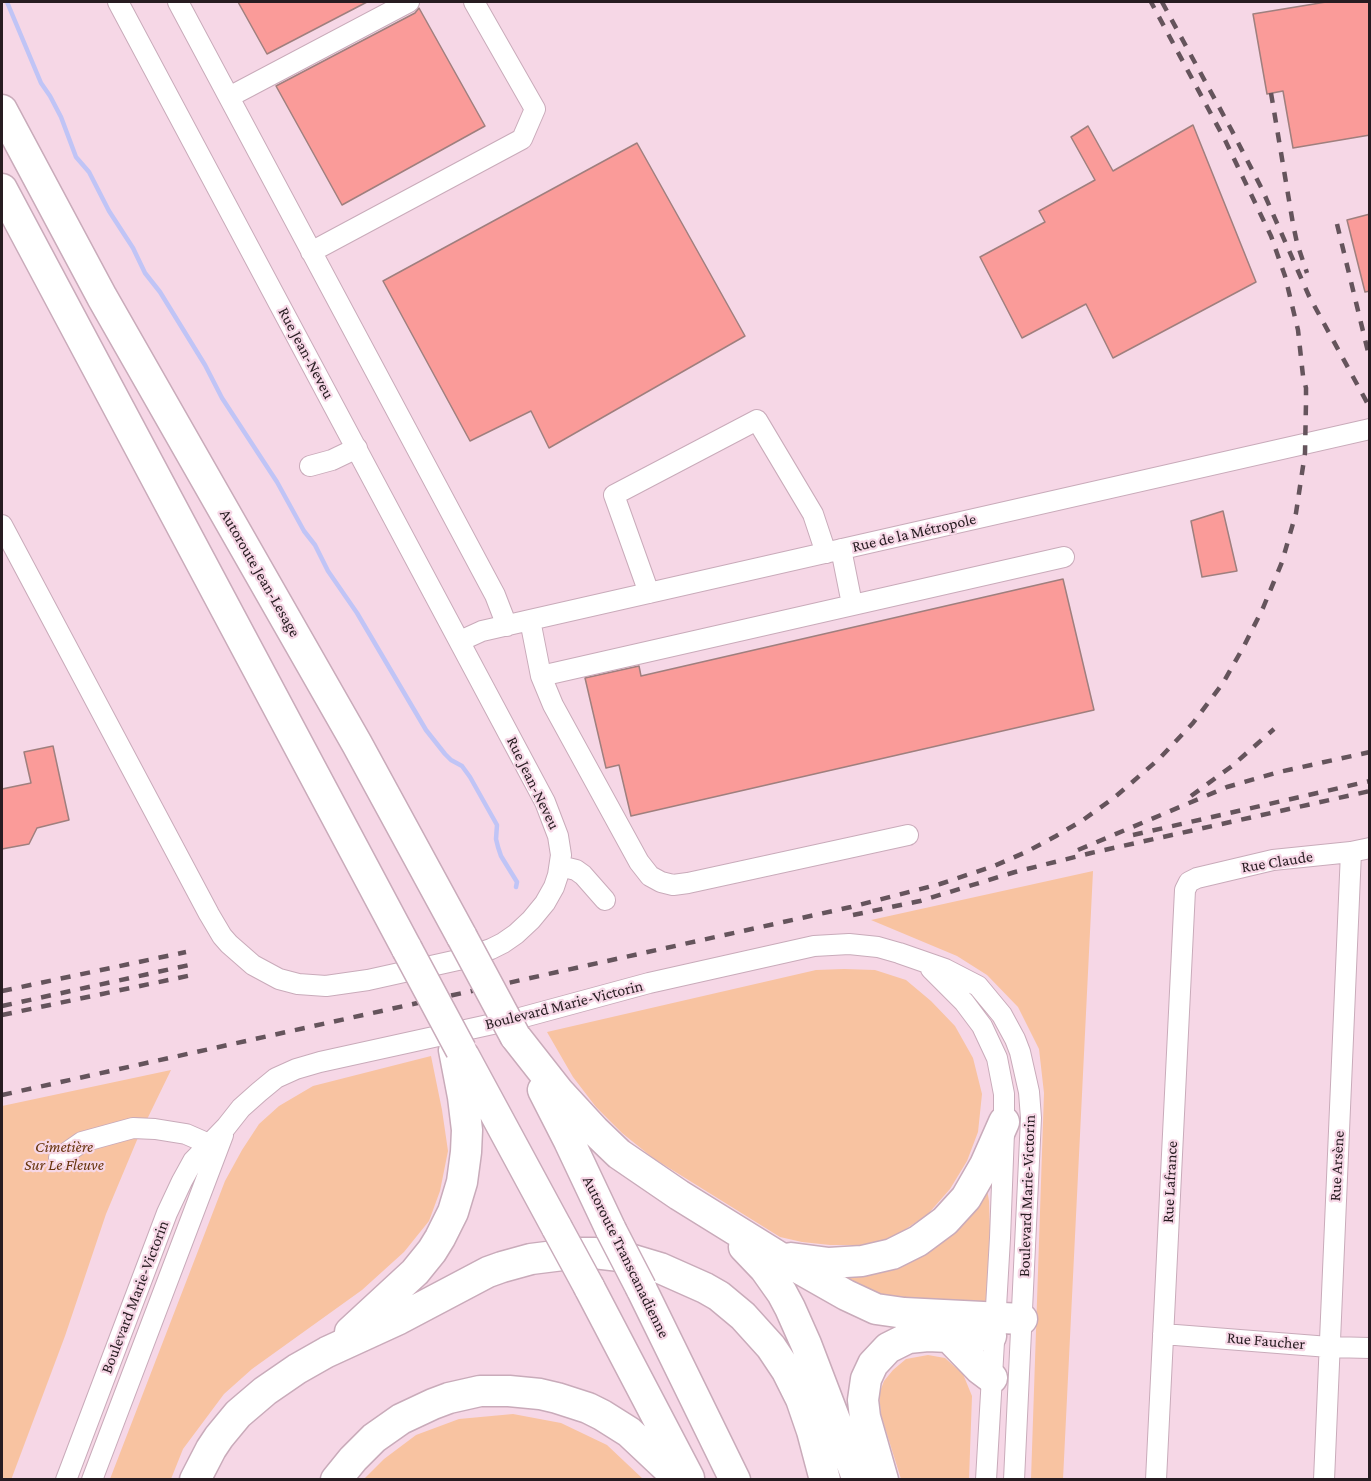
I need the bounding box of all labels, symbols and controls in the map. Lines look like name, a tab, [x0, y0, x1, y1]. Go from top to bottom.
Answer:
street label: Rue Jean-Neveu	[274, 304, 338, 402]
street label: Autoroute Jean-Lesage	[216, 506, 304, 640]
street label: Rue de la Métropole	[850, 509, 978, 557]
street label: Rue Jean-Neveu	[502, 733, 564, 833]
street label: Rue Claude	[1240, 847, 1314, 877]
street label: Boulevard Marie-Victorin	[483, 976, 645, 1034]
street label: Boulevard Marie-Victorin	[1015, 1115, 1039, 1277]
street label: Rue Arsène	[1326, 1130, 1348, 1202]
park label: Cimetière Sur Le Fleuve	[24, 1137, 104, 1175]
street label: Rue Lafrance	[1158, 1140, 1182, 1224]
street label: Autoroute Transcanadienne	[578, 1173, 674, 1341]
street label: Boulevard Marie-Victorin	[97, 1218, 173, 1376]
street label: Rue Faucher	[1226, 1328, 1306, 1354]

